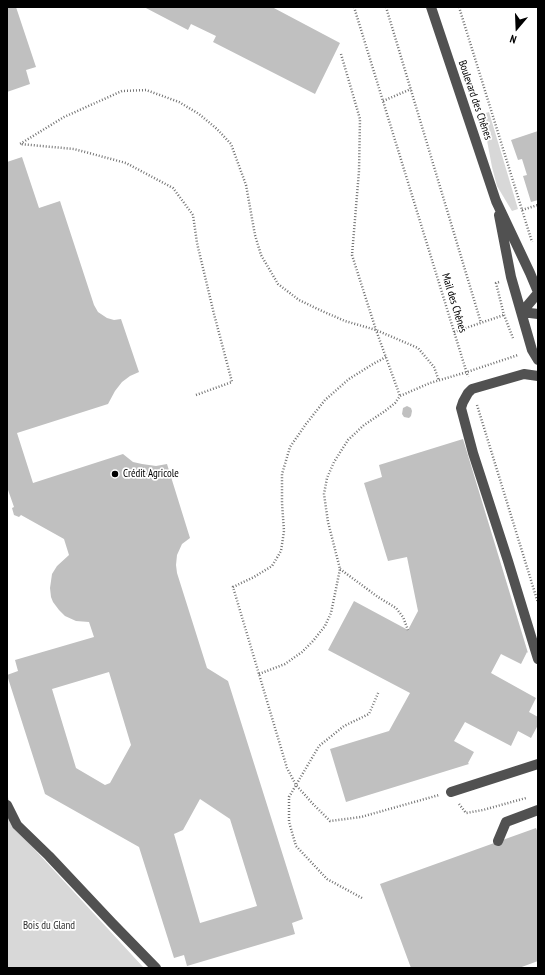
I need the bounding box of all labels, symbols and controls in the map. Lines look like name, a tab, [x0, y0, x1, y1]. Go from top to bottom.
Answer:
north arrow	[497, 8, 537, 48]
text: N	[508, 32, 518, 47]
street label: Boulevard des Chênes	[455, 58, 495, 142]
street label: Mail des Chênes	[439, 272, 469, 334]
place label: Crédit Agricole	[123, 467, 179, 481]
marker: Crédit Agricole	[110, 469, 120, 479]
park label: Bois du Gland	[23, 919, 75, 933]

